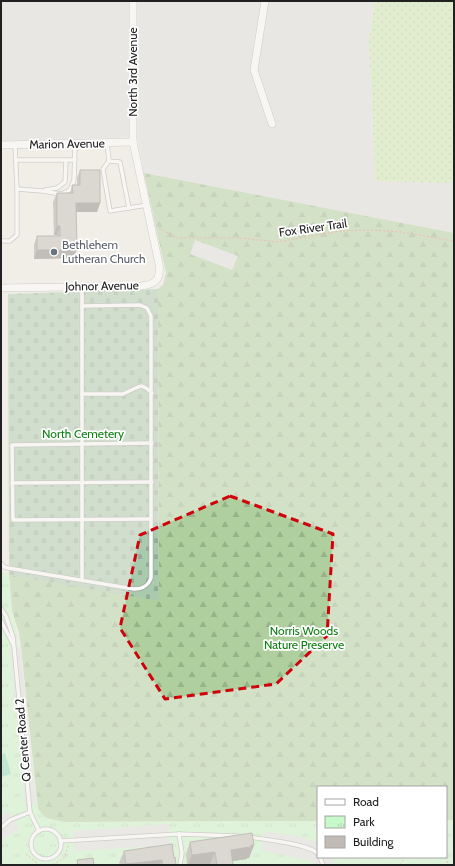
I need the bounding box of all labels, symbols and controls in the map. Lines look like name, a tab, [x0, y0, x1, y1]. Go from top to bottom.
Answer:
street label: North 3rd Avenue	[125, 27, 140, 117]
street label: Marion Avenue	[29, 135, 105, 152]
street label: Fox River Trail	[278, 215, 348, 240]
place label: Bethlehem Lutheran Church	[62, 237, 146, 266]
marker: Bethlehem Lutheran Church	[49, 247, 59, 257]
street label: Johnor Avenue	[64, 277, 139, 294]
park label: North Cemetery	[42, 426, 124, 441]
park label: Norris Woods Nature Preserve	[264, 623, 344, 652]
street label: Q Center Road 2	[11, 698, 34, 782]
legend	[317, 786, 447, 858]
text: Road	[353, 794, 379, 809]
text: Park	[353, 814, 375, 829]
text: Building	[353, 834, 395, 849]

